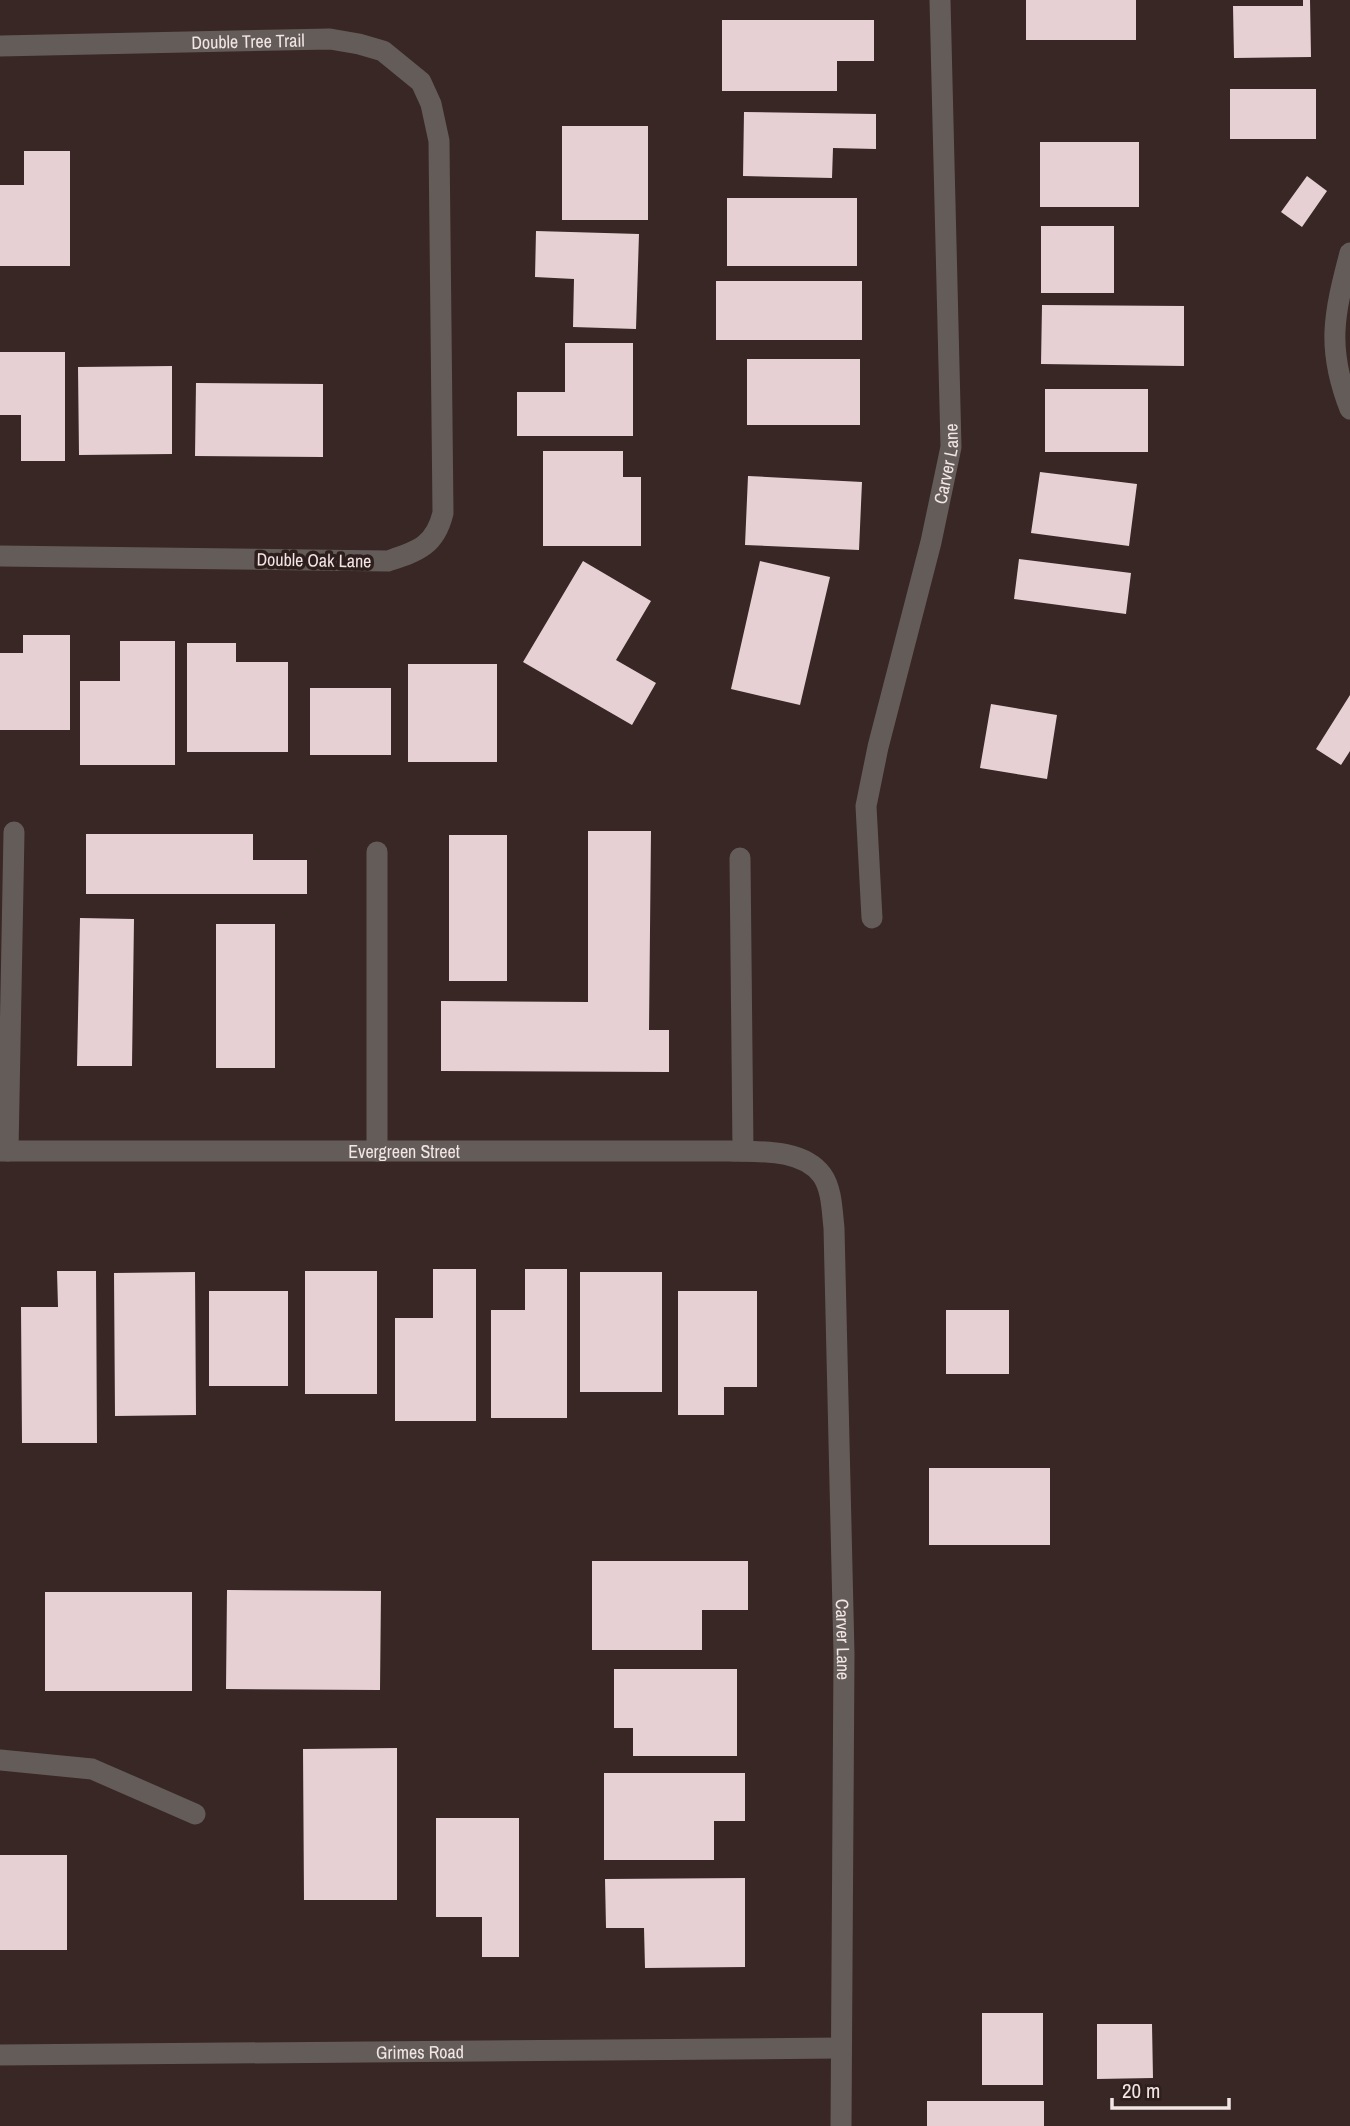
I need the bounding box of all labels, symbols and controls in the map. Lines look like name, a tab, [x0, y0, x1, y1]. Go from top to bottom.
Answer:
street label: Double Tree Trail	[191, 27, 305, 54]
street label: Carver Lane	[927, 423, 964, 506]
street label: Double Oak Lane	[256, 546, 372, 574]
street label: Evergreen Street	[348, 1139, 460, 1164]
street label: Carver Lane	[830, 1599, 857, 1680]
street label: Grimes Road	[376, 2039, 464, 2064]
scale bar	[1112, 2066, 1229, 2110]
text: 20 m	[1122, 2076, 1160, 2105]

